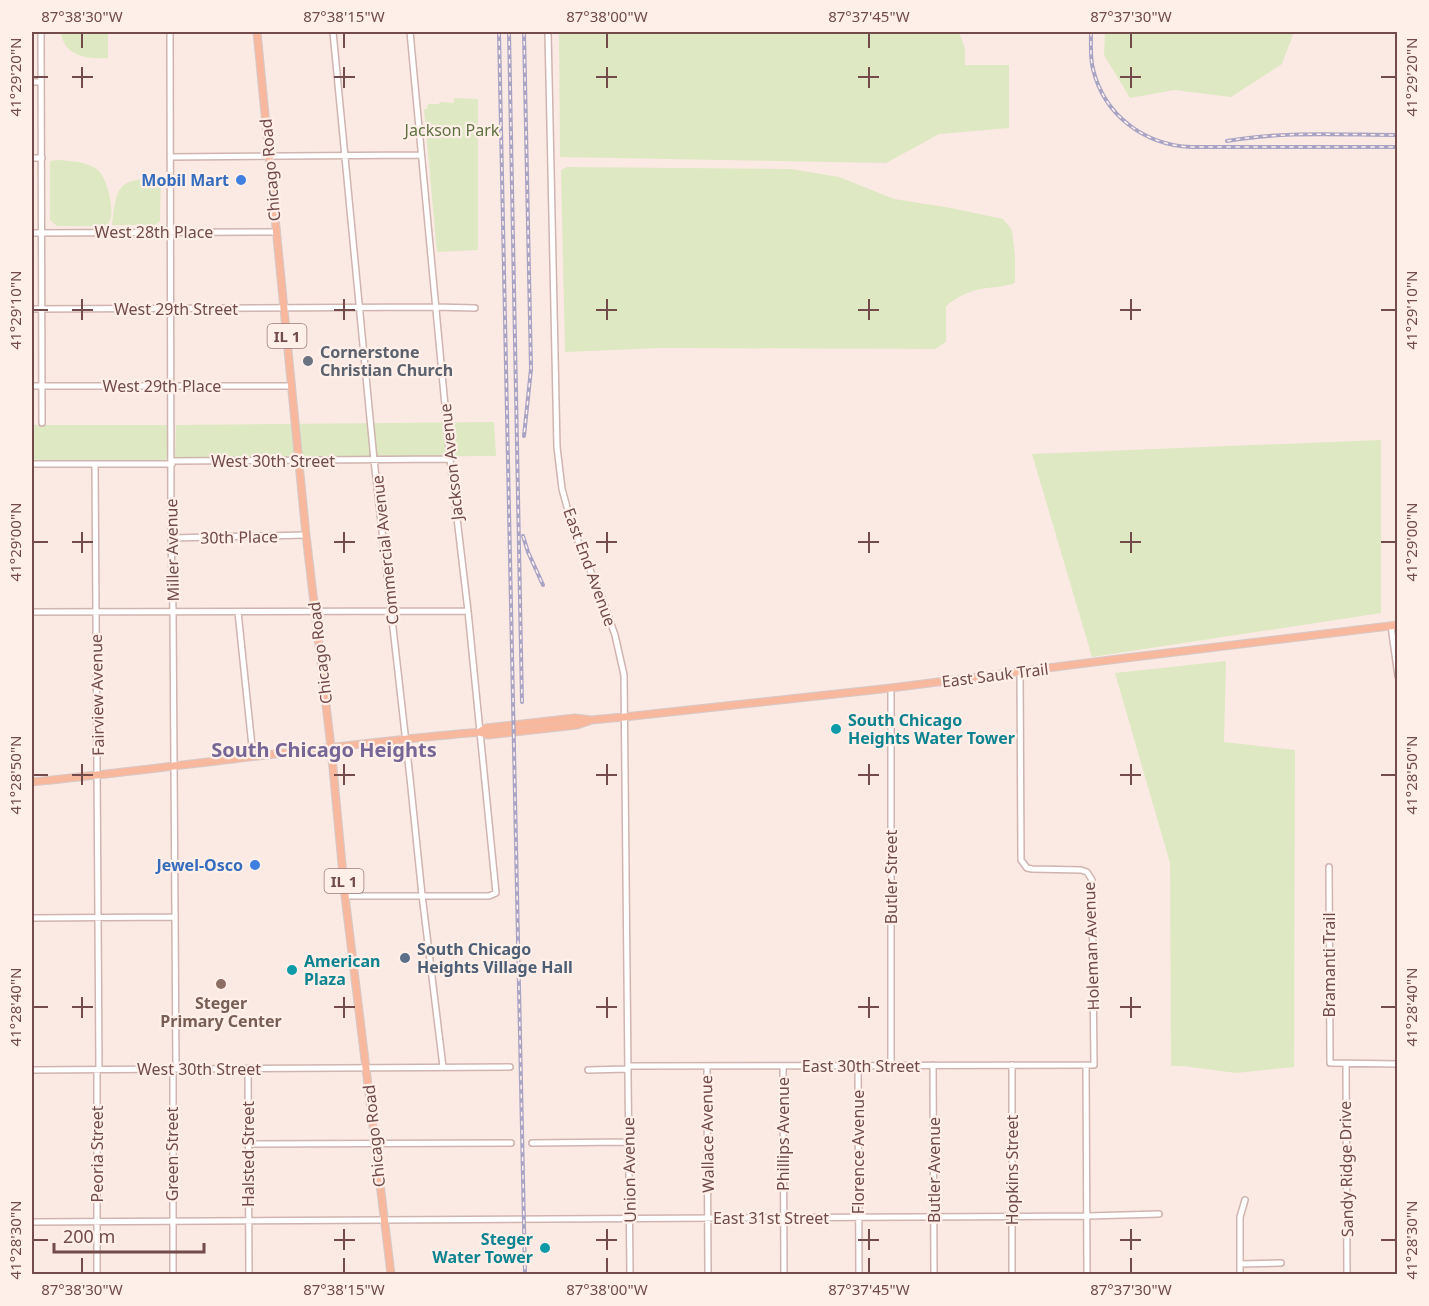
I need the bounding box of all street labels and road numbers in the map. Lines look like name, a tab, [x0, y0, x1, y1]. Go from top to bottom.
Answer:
street label: Chicago Road	[255, 118, 285, 222]
street label: West 28th Place	[95, 221, 213, 243]
street label: West 29th Street	[114, 298, 238, 320]
road number: IL 1	[268, 324, 306, 348]
street label: West 29th Place	[103, 375, 221, 397]
street label: Jackson Avenue	[434, 403, 468, 523]
street label: West 30th Street	[211, 450, 335, 472]
street label: Commercial Avenue	[366, 474, 404, 626]
street label: Miller Avenue	[160, 498, 184, 602]
street label: East End Avenue	[558, 505, 622, 629]
street label: 30th Place	[200, 525, 278, 549]
street label: Chicago Road	[303, 601, 337, 705]
street label: Fairview Avenue	[85, 634, 109, 756]
street label: East Sauk Trail	[940, 658, 1050, 692]
street label: Butler Street	[880, 829, 902, 924]
road number: IL 1	[324, 869, 364, 893]
street label: Holeman Avenue	[1078, 881, 1104, 1011]
street label: Bramanti Trail	[1318, 912, 1340, 1018]
street label: East 30th Street	[802, 1055, 920, 1077]
street label: West 30th Street	[137, 1058, 261, 1080]
street label: Wallace Avenue	[695, 1075, 719, 1193]
street label: Phillips Avenue	[772, 1077, 794, 1191]
street label: Chicago Road	[358, 1084, 390, 1188]
street label: Florence Avenue	[847, 1090, 869, 1214]
street label: Halsted Street	[237, 1101, 259, 1207]
street label: Sandy Ridge Drive	[1334, 1101, 1358, 1237]
street label: Peoria Street	[86, 1105, 108, 1202]
street label: Green Street	[161, 1106, 183, 1201]
street label: Hopkins Street	[1001, 1115, 1023, 1225]
street label: Union Avenue	[617, 1117, 641, 1223]
street label: Butler Avenue	[923, 1117, 945, 1223]
street label: East 31st Street	[713, 1207, 829, 1229]

